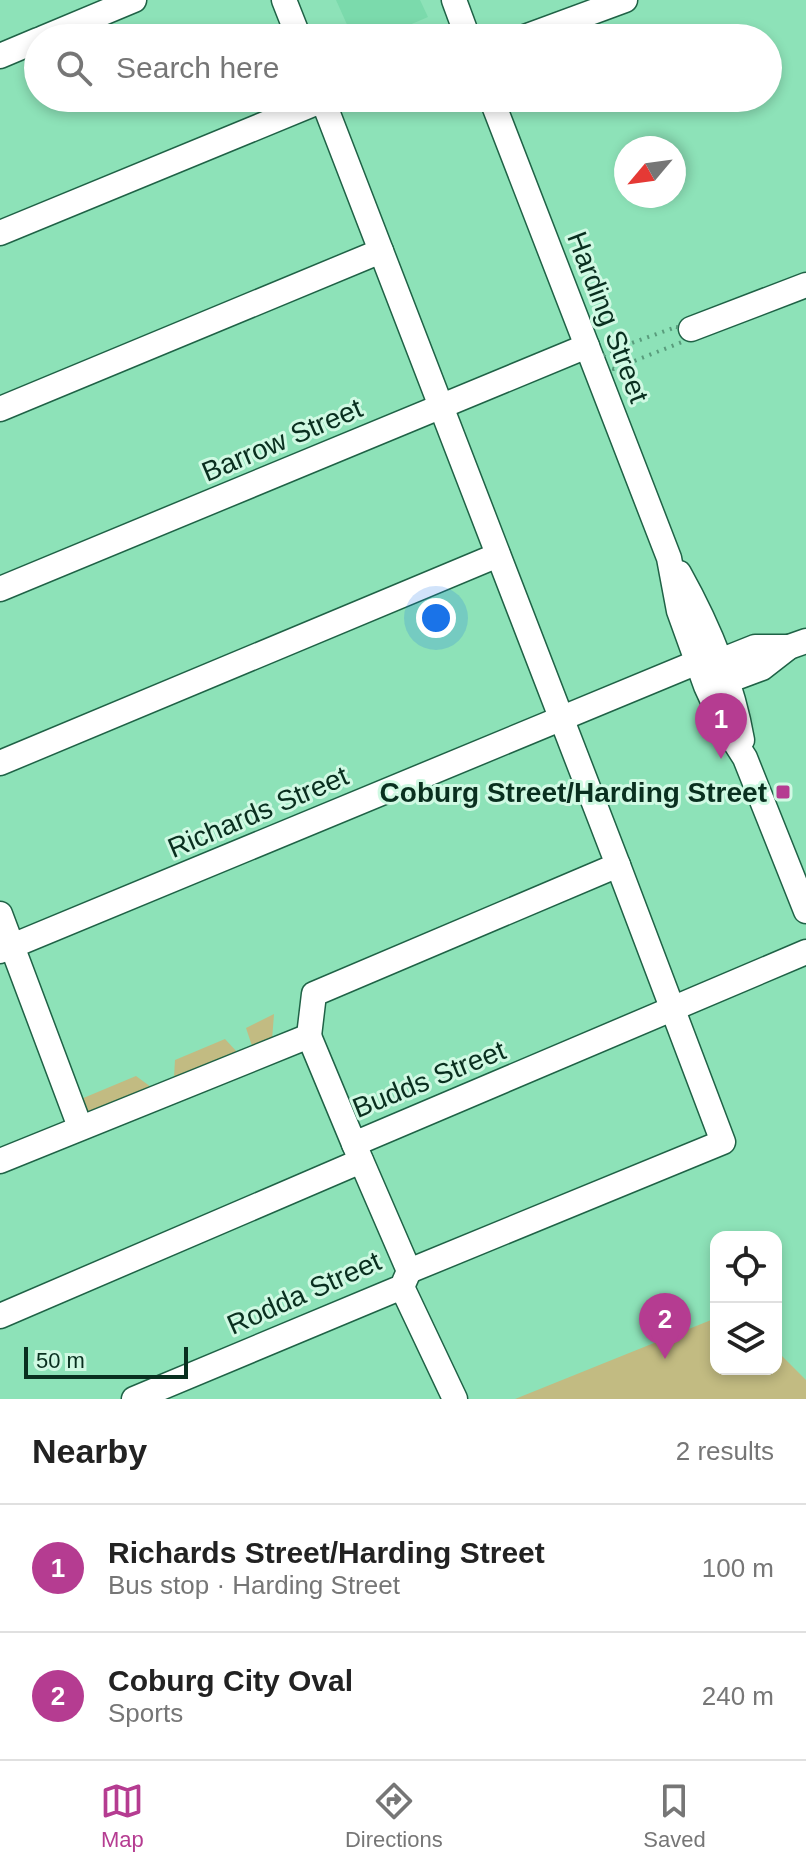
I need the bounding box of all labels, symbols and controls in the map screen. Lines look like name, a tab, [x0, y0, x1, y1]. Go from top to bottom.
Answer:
search box	[24, 24, 782, 112]
icon: search	[52, 46, 96, 90]
text: Search here	[116, 51, 279, 84]
north arrow	[614, 136, 686, 208]
street label: Harding Street	[561, 227, 655, 407]
street label: Barrow Street	[197, 392, 367, 488]
your location	[416, 598, 456, 638]
pin: 1	[695, 693, 747, 759]
street label: Richards Street	[163, 760, 353, 864]
place label: Coburg Street/Harding Street	[380, 777, 767, 808]
marker: Coburg Street/Harding Street	[774, 783, 792, 801]
street label: Budds Street	[348, 1034, 510, 1124]
map controls	[710, 1231, 782, 1375]
button: locate	[710, 1231, 782, 1303]
street label: Rodda Street	[222, 1245, 386, 1341]
pin: 2	[639, 1293, 691, 1359]
button: layers	[710, 1303, 782, 1375]
scale bar	[24, 1343, 188, 1379]
text: 50 m	[36, 1348, 85, 1373]
text: Nearby	[32, 1432, 147, 1470]
text: 2 results	[676, 1436, 774, 1466]
text: Richards Street/Harding Street	[108, 1536, 545, 1569]
text: 1	[51, 1553, 65, 1583]
text: 100 m	[702, 1553, 774, 1583]
text: Bus stop · Harding Street	[108, 1570, 400, 1600]
text: Coburg City Oval	[108, 1664, 353, 1697]
text: 2	[51, 1681, 65, 1711]
text: 240 m	[702, 1681, 774, 1711]
text: Sports	[108, 1698, 183, 1728]
tab: Map	[100, 1779, 144, 1853]
tab: Directions	[345, 1779, 443, 1853]
tab: Saved	[643, 1779, 706, 1853]

